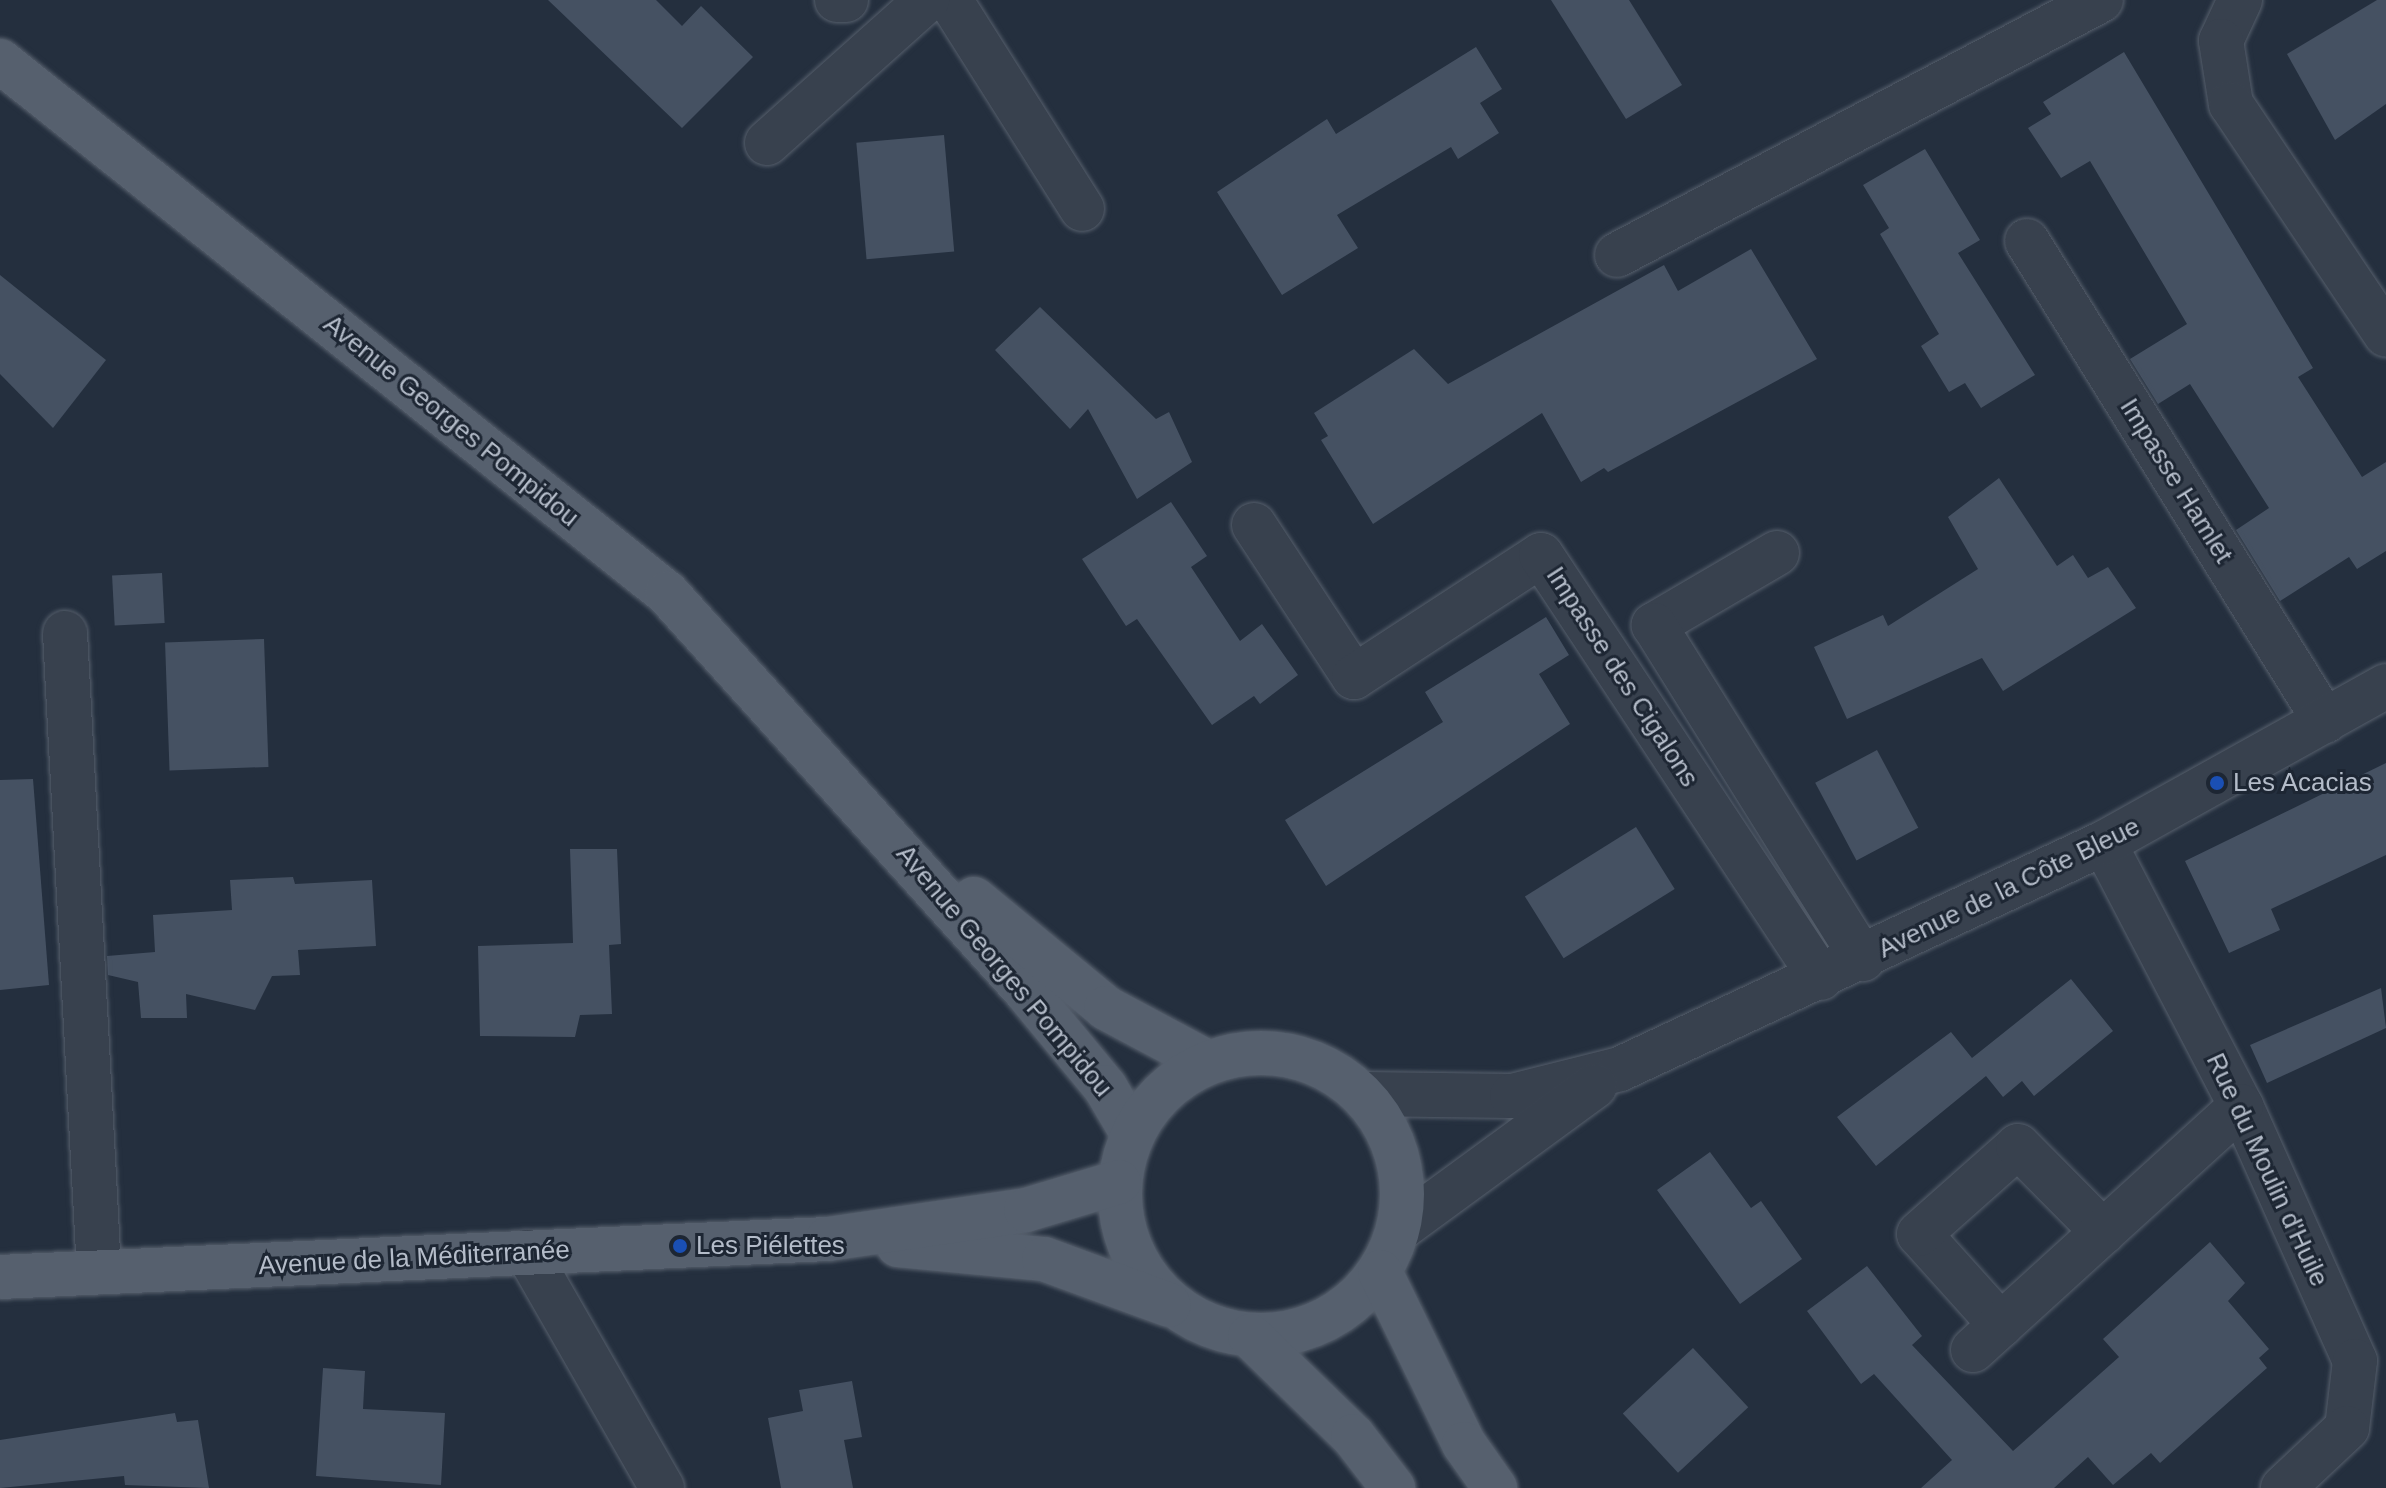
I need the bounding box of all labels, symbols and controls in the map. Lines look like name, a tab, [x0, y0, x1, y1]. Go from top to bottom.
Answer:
street label: Avenue Georges Pompidou	[317, 309, 585, 533]
street label: Impasse Hamlet	[2113, 393, 2239, 569]
street label: Impasse des Cigalons	[1539, 561, 1705, 793]
place label: Les Acacias	[2233, 767, 2373, 799]
marker: Les Acacias	[2208, 774, 2226, 792]
street label: Avenue de la Côte Bleue	[1873, 811, 2145, 965]
street label: Avenue Georges Pompidou	[890, 839, 1118, 1103]
street label: Rue du Moulin d'Huile	[2199, 1049, 2335, 1291]
place label: Les Piélettes	[696, 1230, 845, 1262]
street label: Avenue de la Méditerranée	[258, 1234, 570, 1282]
marker: Les Piélettes	[671, 1237, 689, 1255]

